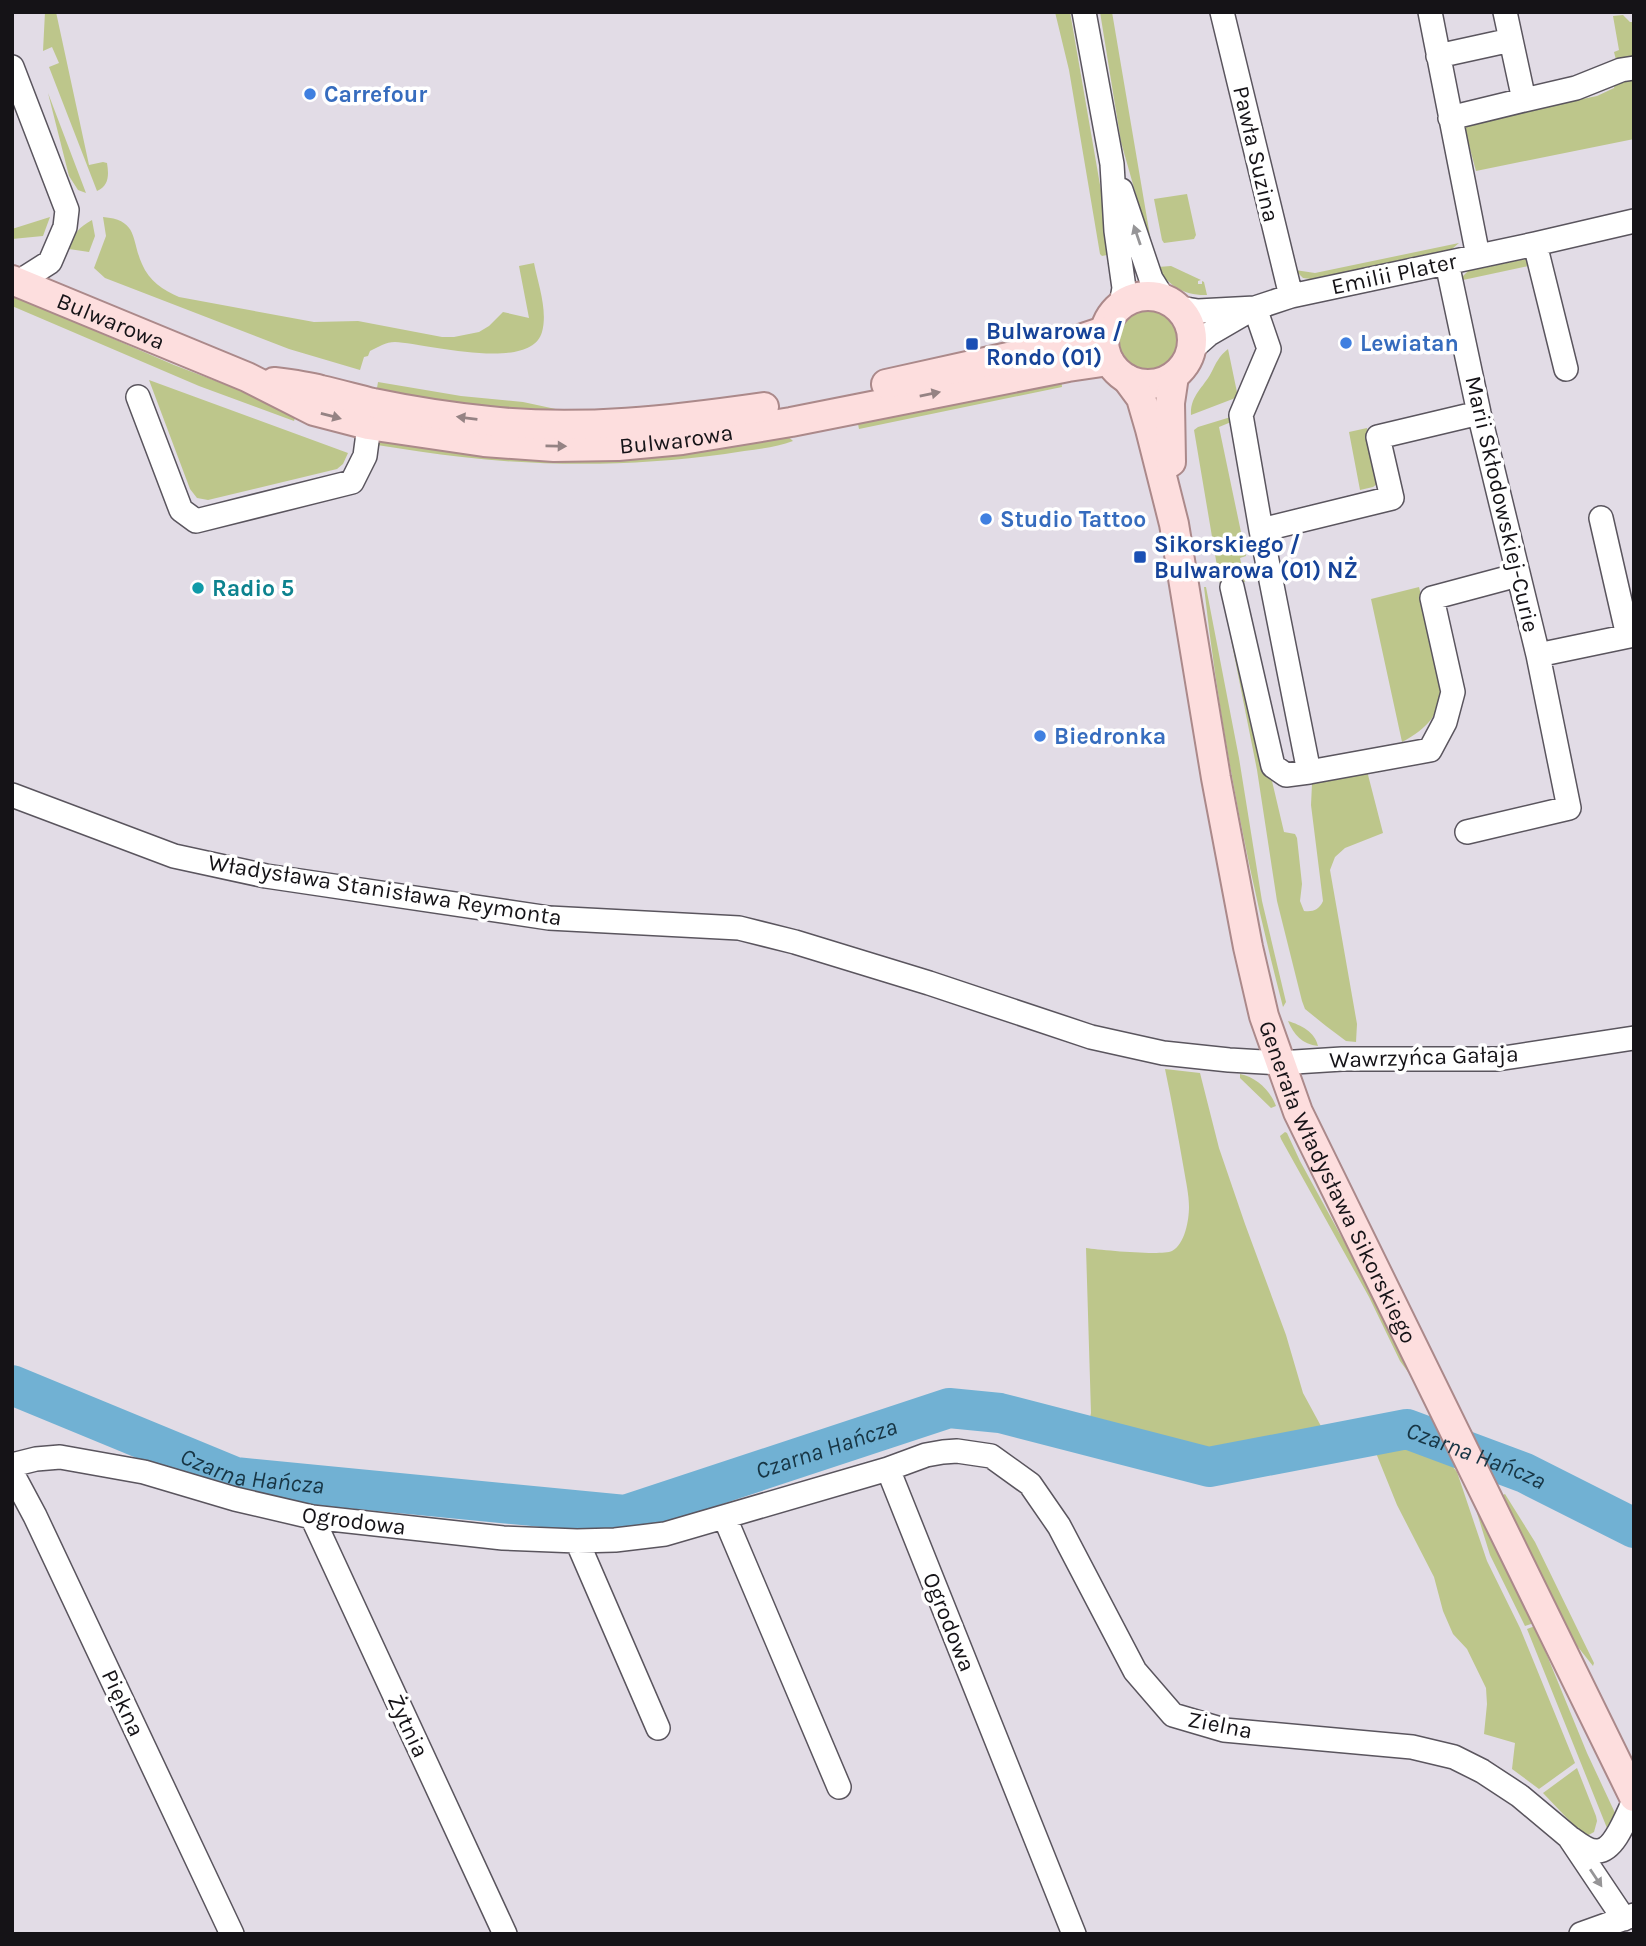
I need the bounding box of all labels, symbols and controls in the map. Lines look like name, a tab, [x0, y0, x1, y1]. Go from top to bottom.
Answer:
place label: Carrefour	[324, 81, 427, 108]
street label: Pawła Suzina	[1227, 83, 1285, 225]
marker: Carrefour	[302, 86, 318, 102]
one-way arrow	[1131, 225, 1142, 246]
street label: Emilii Plater	[1329, 247, 1460, 300]
street label: Bulwarowa	[53, 287, 169, 355]
place label: Bulwarowa / Rondo (01)	[986, 318, 1123, 371]
place label: Lewiatan	[1360, 330, 1459, 357]
marker: Lewiatan	[1338, 335, 1354, 351]
marker: Bulwarowa / Rondo (01)	[964, 336, 980, 352]
street label: Marii Skłodowskiej-Curie	[1459, 373, 1545, 635]
one-way arrow	[919, 389, 941, 400]
one-way arrow	[320, 411, 342, 422]
one-way arrow	[456, 413, 478, 424]
street label: Bulwarowa	[618, 418, 735, 459]
one-way arrow	[545, 440, 567, 452]
place label: Studio Tattoo	[1000, 506, 1146, 533]
marker: Studio Tattoo	[978, 511, 994, 527]
place label: Sikorskiego / Bulwarowa (01) NŻ	[1154, 531, 1358, 584]
marker: Sikorskiego / Bulwarowa (01) NŻ	[1132, 549, 1148, 565]
place label: Radio 5	[212, 575, 294, 602]
marker: Radio 5	[190, 580, 206, 596]
place label: Biedronka	[1054, 723, 1166, 750]
marker: Biedronka	[1032, 728, 1048, 744]
street label: Władysława Stanisława Reymonta	[206, 849, 564, 931]
street label: Generała Władysława Sikorskiego	[1253, 1017, 1423, 1348]
street label: Wawrzyńca Gałaja	[1329, 1040, 1519, 1074]
water label: Czarna Hańcza	[752, 1412, 901, 1485]
water label: Czarna Hańcza	[1402, 1416, 1551, 1495]
water label: Czarna Hańcza	[176, 1442, 325, 1500]
street label: Ogrodowa	[301, 1501, 407, 1541]
street label: Ogrodowa	[917, 1569, 981, 1675]
street label: Piękna	[96, 1665, 150, 1741]
street label: Żytnia	[382, 1690, 434, 1762]
street label: Zielna	[1185, 1706, 1255, 1744]
one-way arrow	[1589, 1869, 1603, 1887]

